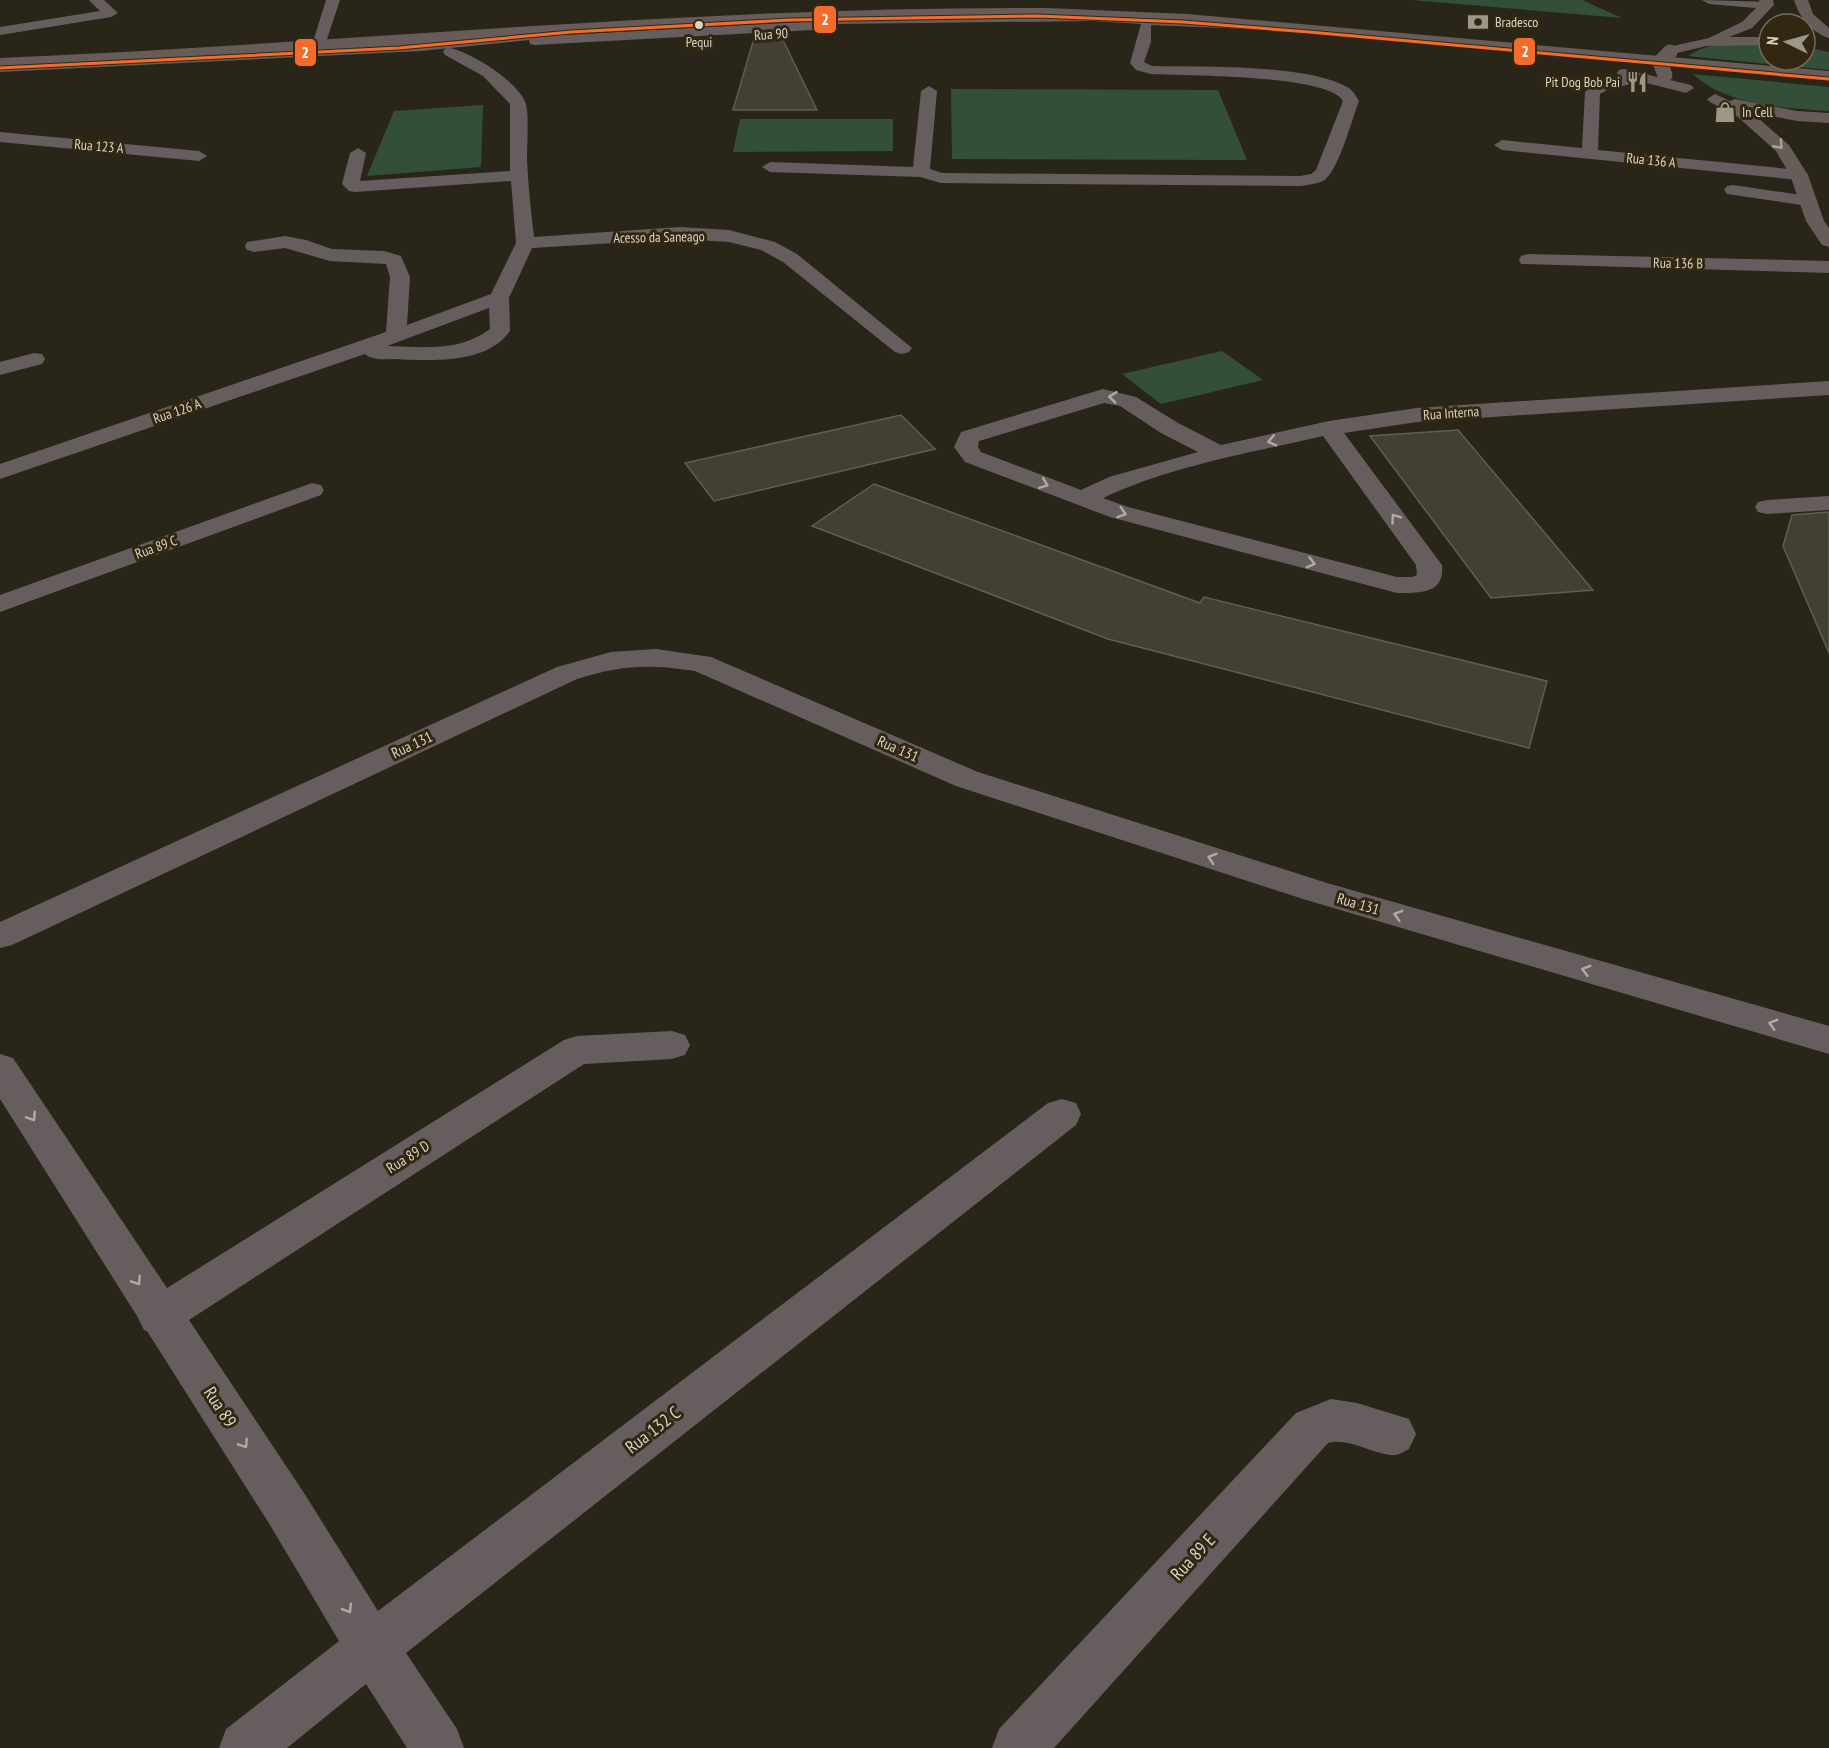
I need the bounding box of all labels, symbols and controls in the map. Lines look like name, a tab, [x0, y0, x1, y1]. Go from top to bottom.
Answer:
line badge: 2	[813, 5, 837, 34]
text: 2	[821, 9, 829, 29]
bank icon: Bradesco	[1466, 10, 1490, 34]
north arrow	[1757, 12, 1817, 72]
place label: Bradesco	[1495, 13, 1538, 31]
marker: Pequi	[693, 19, 705, 31]
street label: Rua 90	[753, 24, 789, 44]
place label: Pequi	[686, 33, 712, 51]
text: N	[1762, 36, 1782, 46]
line badge: 2	[1513, 37, 1536, 66]
line badge: 2	[294, 38, 317, 67]
text: 2	[1521, 41, 1529, 61]
text: 2	[301, 42, 309, 62]
restaurant icon: Pit Dog Bob Pai	[1625, 70, 1649, 94]
place label: Pit Dog Bob Pai	[1545, 73, 1620, 91]
shop icon: In Cell	[1713, 100, 1737, 124]
place label: In Cell	[1742, 103, 1773, 121]
street label: Rua 123 A	[74, 135, 125, 157]
one-way arrow	[1772, 139, 1783, 149]
street label: Rua 136 A	[1625, 148, 1677, 172]
street label: Acesso da Saneago	[613, 227, 705, 247]
street label: Rua 136 B	[1653, 254, 1703, 272]
one-way arrow	[1108, 391, 1117, 404]
street label: Rua 126 A	[151, 394, 204, 428]
street label: Rua Interna	[1423, 402, 1479, 424]
one-way arrow	[1267, 434, 1277, 447]
one-way arrow	[1037, 477, 1048, 489]
one-way arrow	[1116, 506, 1127, 518]
one-way arrow	[1391, 514, 1402, 525]
street label: Rua 89 C	[133, 531, 180, 563]
one-way arrow	[1306, 555, 1316, 568]
street label: Rua 131	[388, 727, 435, 762]
street label: Rua 131	[875, 731, 922, 766]
one-way arrow	[1207, 853, 1218, 865]
street label: Rua 131	[1335, 888, 1381, 919]
one-way arrow	[1393, 910, 1404, 922]
one-way arrow	[1581, 965, 1591, 977]
one-way arrow	[1768, 1019, 1779, 1031]
one-way arrow	[24, 1111, 36, 1121]
street label: Rua 89 D	[383, 1136, 433, 1177]
one-way arrow	[130, 1274, 141, 1285]
street label: Rua 89	[199, 1382, 242, 1431]
street label: Rua 132 C	[620, 1401, 685, 1458]
one-way arrow	[237, 1437, 248, 1448]
street label: Rua 89 E	[1165, 1529, 1220, 1585]
one-way arrow	[341, 1603, 353, 1613]

